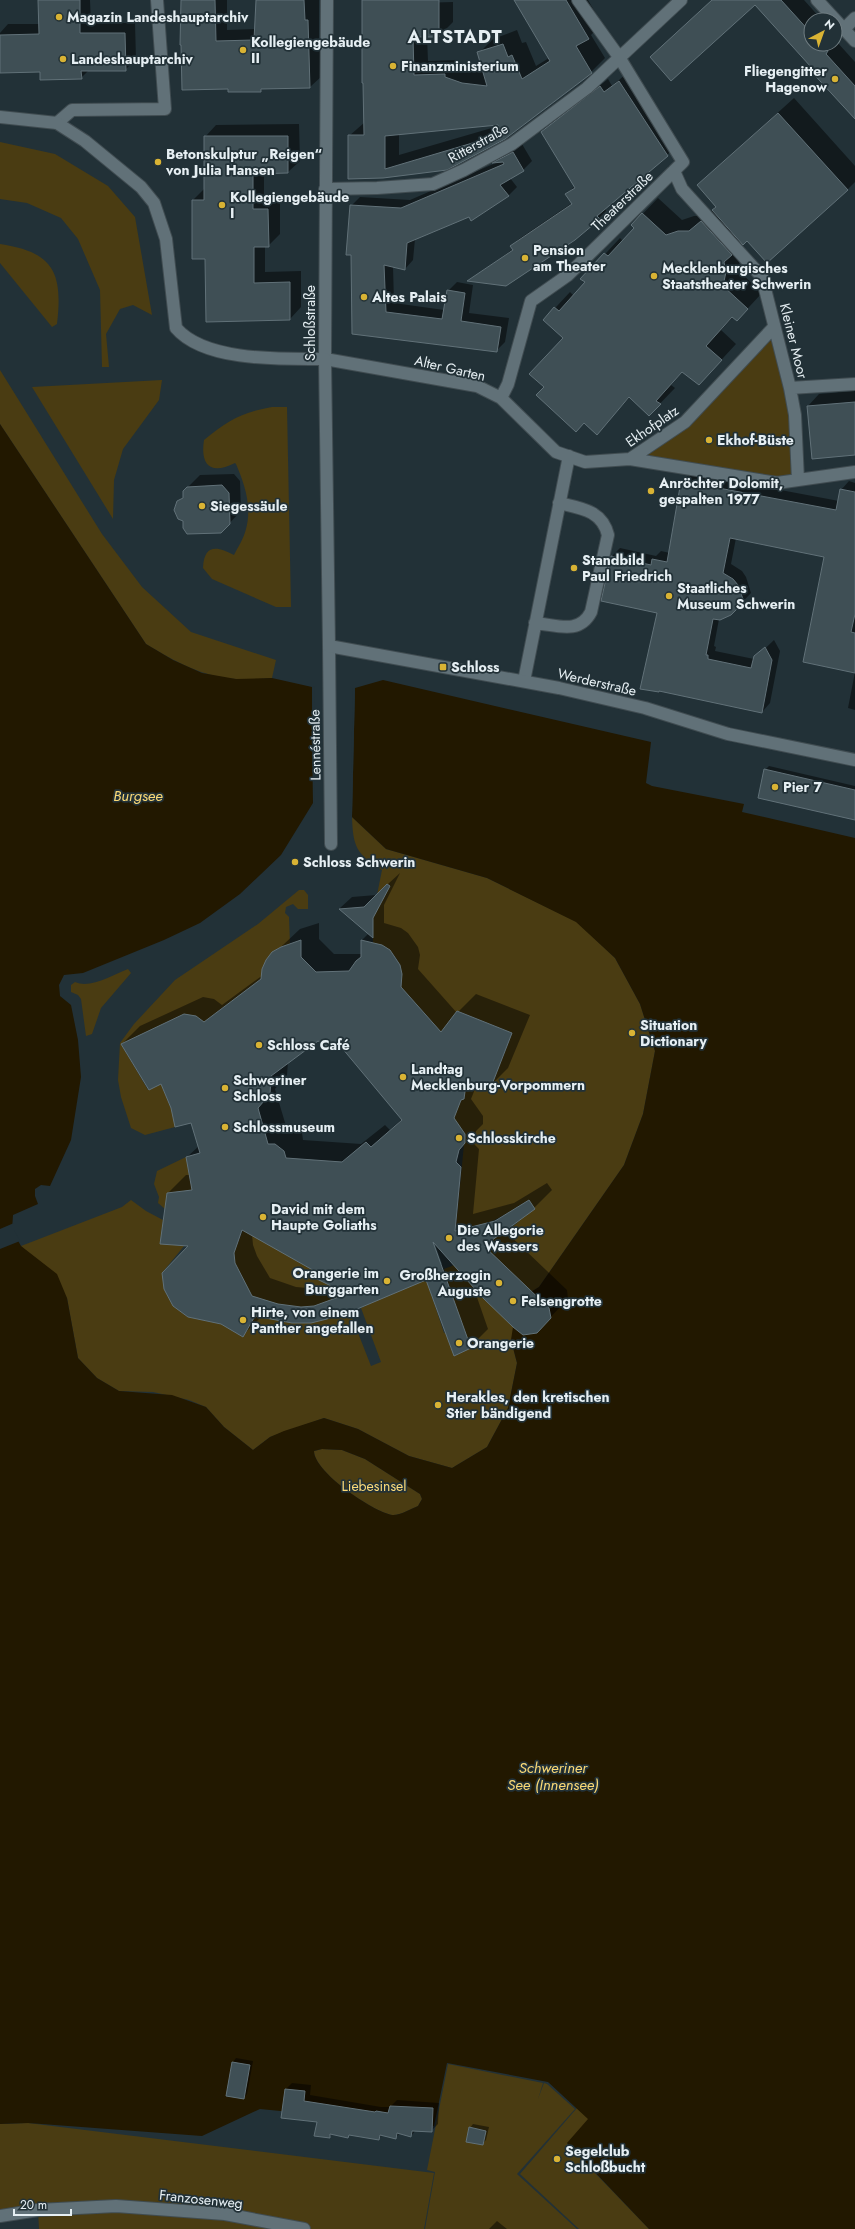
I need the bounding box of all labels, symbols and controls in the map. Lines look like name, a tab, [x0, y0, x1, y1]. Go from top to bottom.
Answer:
place label: Magazin Landeshauptarchiv	[67, 7, 249, 27]
marker: Magazin Landeshauptarchiv	[54, 12, 64, 22]
north arrow	[803, 12, 843, 52]
text: N	[821, 16, 838, 33]
district label: ALTSTADT	[406, 24, 503, 50]
place label: Kollegiengebäude II	[251, 32, 370, 68]
marker: Kollegiengebäude II	[238, 45, 248, 55]
place label: Landeshauptarchiv	[71, 49, 194, 69]
marker: Landeshauptarchiv	[58, 54, 68, 64]
place label: Finanzministerium	[401, 56, 519, 76]
marker: Finanzministerium	[388, 61, 398, 71]
place label: Fliegengitter Hagenow	[744, 61, 827, 97]
marker: Fliegengitter Hagenow	[830, 74, 840, 84]
street label: Ritterstraße	[444, 118, 512, 168]
place label: Betonskulptur „Reigen“ von Julia Hansen	[165, 144, 322, 180]
marker: Betonskulptur „Reigen“ von Julia Hansen	[153, 157, 163, 167]
street label: Theaterstraße	[587, 166, 657, 236]
place label: Kollegiengebäude I	[230, 187, 349, 223]
marker: Kollegiengebäude I	[217, 200, 227, 210]
place label: Pension am Theater	[533, 240, 606, 276]
marker: Pension am Theater	[520, 253, 530, 263]
place label: Mecklenburgisches Staatstheater Schwerin	[662, 258, 811, 294]
marker: Mecklenburgisches Staatstheater Schwerin	[649, 271, 659, 281]
street label: Schloßstraße	[300, 285, 320, 361]
place label: Altes Palais	[371, 287, 447, 307]
marker: Altes Palais	[359, 292, 369, 302]
street label: Kleiner Moor	[775, 301, 813, 381]
street label: Alter Garten	[413, 350, 487, 386]
street label: Ekhofplatz	[621, 400, 683, 452]
place label: Ekhof-Büste	[717, 430, 794, 450]
marker: Ekhof-Büste	[704, 435, 714, 445]
place label: Anröchter Dolomit, gespalten 1977	[658, 473, 783, 509]
marker: Anröchter Dolomit, gespalten 1977	[646, 486, 656, 496]
place label: Siegessäule	[210, 496, 287, 516]
marker: Siegessäule	[197, 501, 207, 511]
place label: Standbild Paul Friedrich	[582, 550, 672, 586]
marker: Standbild Paul Friedrich	[569, 563, 579, 573]
place label: Staatliches Museum Schwerin	[677, 578, 795, 614]
marker: Staatliches Museum Schwerin	[664, 591, 674, 601]
place label: Schloss	[451, 657, 500, 677]
marker: Schloss	[438, 662, 448, 672]
street label: Werderstraße	[556, 663, 638, 701]
street label: Lennéstraße	[304, 709, 326, 781]
place label: Pier 7	[783, 777, 823, 797]
marker: Pier 7	[770, 782, 780, 792]
water label: Burgsee	[113, 785, 163, 807]
place label: Schloss Schwerin	[303, 852, 415, 872]
marker: Schloss Schwerin	[290, 857, 300, 867]
place label: Situation Dictionary	[640, 1015, 707, 1051]
marker: Situation Dictionary	[627, 1028, 637, 1038]
place label: Schloss Café	[267, 1035, 350, 1055]
marker: Schloss Café	[254, 1040, 264, 1050]
place label: Landtag Mecklenburg-Vorpommern	[411, 1059, 585, 1095]
place label: Schweriner Schloss	[233, 1070, 307, 1106]
marker: Landtag Mecklenburg-Vorpommern	[398, 1072, 408, 1082]
marker: Schweriner Schloss	[220, 1083, 230, 1093]
place label: Schlossmuseum	[233, 1117, 335, 1137]
marker: Schlossmuseum	[220, 1122, 230, 1132]
place label: Schlosskirche	[467, 1128, 556, 1148]
marker: Schlosskirche	[454, 1133, 464, 1143]
place label: David mit dem Haupte Goliaths	[271, 1199, 377, 1235]
marker: David mit dem Haupte Goliaths	[258, 1212, 268, 1222]
place label: Die Allegorie des Wassers	[457, 1220, 544, 1256]
marker: Die Allegorie des Wassers	[444, 1233, 454, 1243]
place label: Orangerie im Burggarten	[292, 1263, 379, 1299]
place label: Großherzogin Auguste	[399, 1265, 491, 1301]
marker: Orangerie im Burggarten	[382, 1276, 392, 1286]
marker: Großherzogin Auguste	[494, 1278, 504, 1288]
place label: Felsengrotte	[521, 1291, 602, 1311]
marker: Felsengrotte	[508, 1296, 518, 1306]
place label: Hirte, von einem Panther angefallen	[251, 1302, 373, 1338]
marker: Hirte, von einem Panther angefallen	[238, 1315, 248, 1325]
place label: Orangerie	[467, 1333, 534, 1353]
marker: Orangerie	[454, 1338, 464, 1348]
place label: Herakles, den kretischen Stier bändigend	[446, 1387, 610, 1423]
marker: Herakles, den kretischen Stier bändigend	[433, 1400, 443, 1410]
park label: Liebesinsel	[341, 1476, 407, 1496]
water label: Schweriner See (Innensee)	[507, 1757, 599, 1796]
place label: Segelclub Schloßbucht	[565, 2141, 646, 2177]
marker: Segelclub Schloßbucht	[552, 2154, 562, 2164]
street label: Franzosenweg	[158, 2185, 244, 2213]
scale bar	[14, 2191, 71, 2217]
text: 20 m	[20, 2196, 47, 2214]

